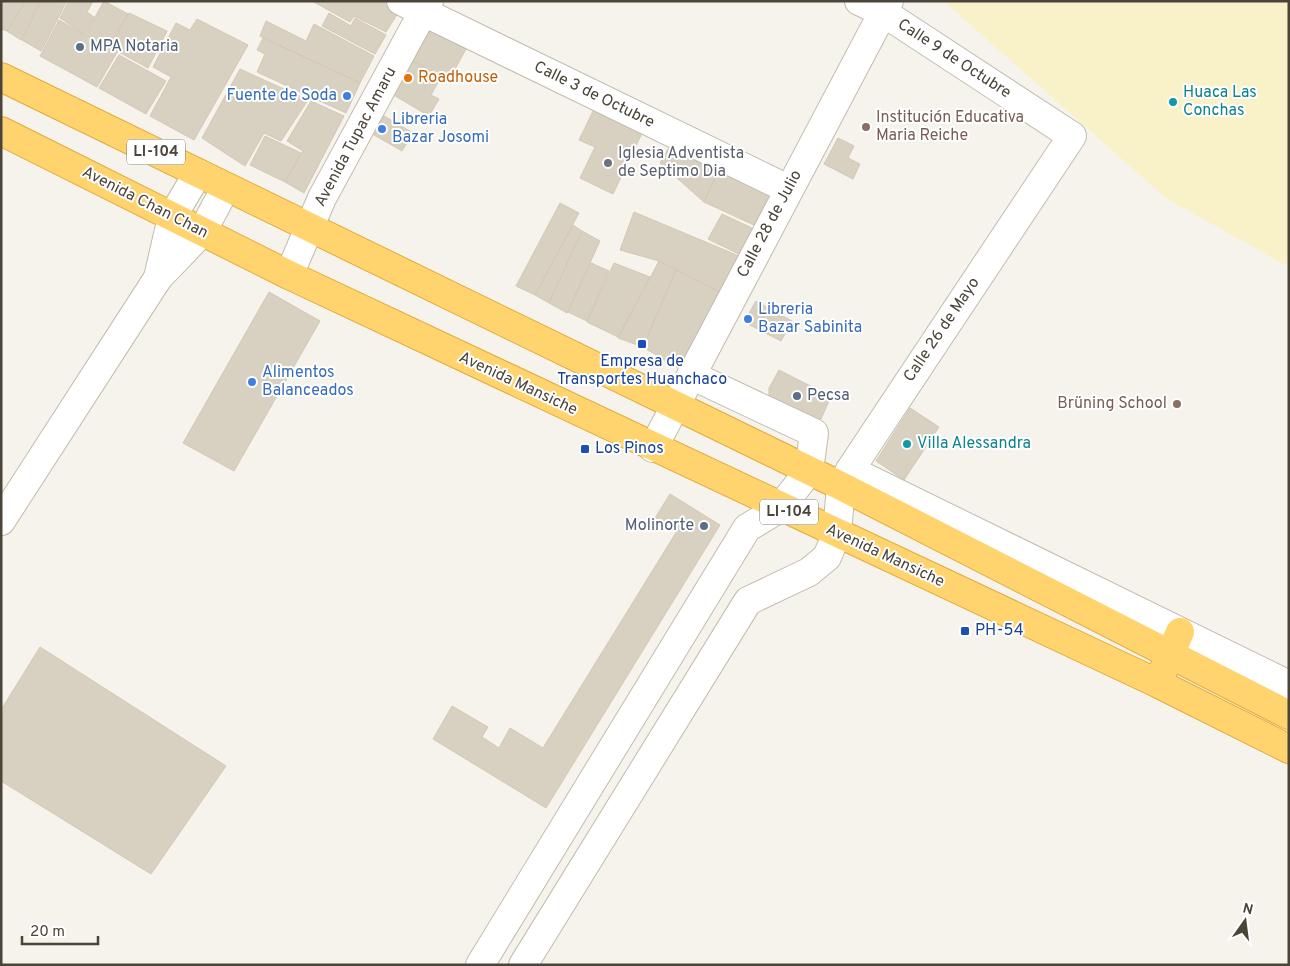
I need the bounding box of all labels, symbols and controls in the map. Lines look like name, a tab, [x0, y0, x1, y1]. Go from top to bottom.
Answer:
street label: Calle 9 de Octubre	[893, 15, 1015, 103]
place label: MPA Notaria	[90, 37, 178, 57]
marker: MPA Notaria	[74, 41, 86, 53]
street label: Calle 3 de Octubre	[530, 57, 658, 133]
street label: Avenida Tupac Amaru	[311, 64, 401, 210]
place label: Roadhouse	[418, 68, 498, 88]
marker: Roadhouse	[402, 72, 414, 84]
place label: Huaca Las Conchas	[1183, 83, 1257, 121]
place label: Fuente de Soda	[227, 86, 337, 106]
marker: Fuente de Soda	[341, 90, 353, 102]
marker: Huaca Las Conchas	[1167, 96, 1179, 108]
place label: Institución Educativa Maria Reiche	[876, 108, 1024, 146]
place label: Libreria Bazar Josomi	[392, 110, 489, 148]
marker: Institución Educativa Maria Reiche	[860, 121, 872, 133]
marker: Libreria Bazar Josomi	[376, 123, 388, 135]
road number: LI-104	[127, 140, 185, 164]
place label: Iglesia Adventista de Septimo Dia	[618, 144, 744, 182]
marker: Iglesia Adventista de Septimo Dia	[602, 157, 614, 169]
street label: Avenida Chan Chan	[78, 163, 212, 243]
street label: Calle 28 de Julio	[733, 167, 807, 281]
street label: Calle 26 de Mayo	[900, 274, 984, 386]
place label: Libreria Bazar Sabinita	[758, 300, 862, 338]
marker: Libreria Bazar Sabinita	[742, 313, 754, 325]
marker: Empresa de Transportes Huanchaco	[636, 338, 648, 350]
street label: Avenida Mansiche	[455, 348, 581, 420]
place label: Empresa de Transportes Huanchaco	[557, 352, 727, 390]
place label: Alimentos Balanceados	[262, 363, 354, 401]
marker: Alimentos Balanceados	[246, 376, 258, 388]
place label: Pecsa	[807, 386, 850, 406]
marker: Pecsa	[791, 390, 803, 402]
place label: Brüning School	[1057, 394, 1167, 414]
marker: Brüning School	[1171, 398, 1183, 410]
place label: Villa Alessandra	[917, 434, 1031, 454]
marker: Villa Alessandra	[901, 438, 913, 450]
place label: Los Pinos	[595, 439, 664, 459]
marker: Los Pinos	[579, 443, 591, 455]
road number: LI-104	[760, 500, 818, 524]
place label: Molinorte	[625, 516, 694, 536]
marker: Molinorte	[698, 520, 710, 532]
street label: Avenida Mansiche	[822, 520, 948, 592]
place label: PH-54	[975, 621, 1024, 641]
marker: PH-54	[959, 625, 971, 637]
north arrow	[1220, 896, 1270, 946]
text: N	[1241, 900, 1255, 919]
scale bar	[22, 914, 99, 946]
text: 20 m	[30, 923, 65, 942]

